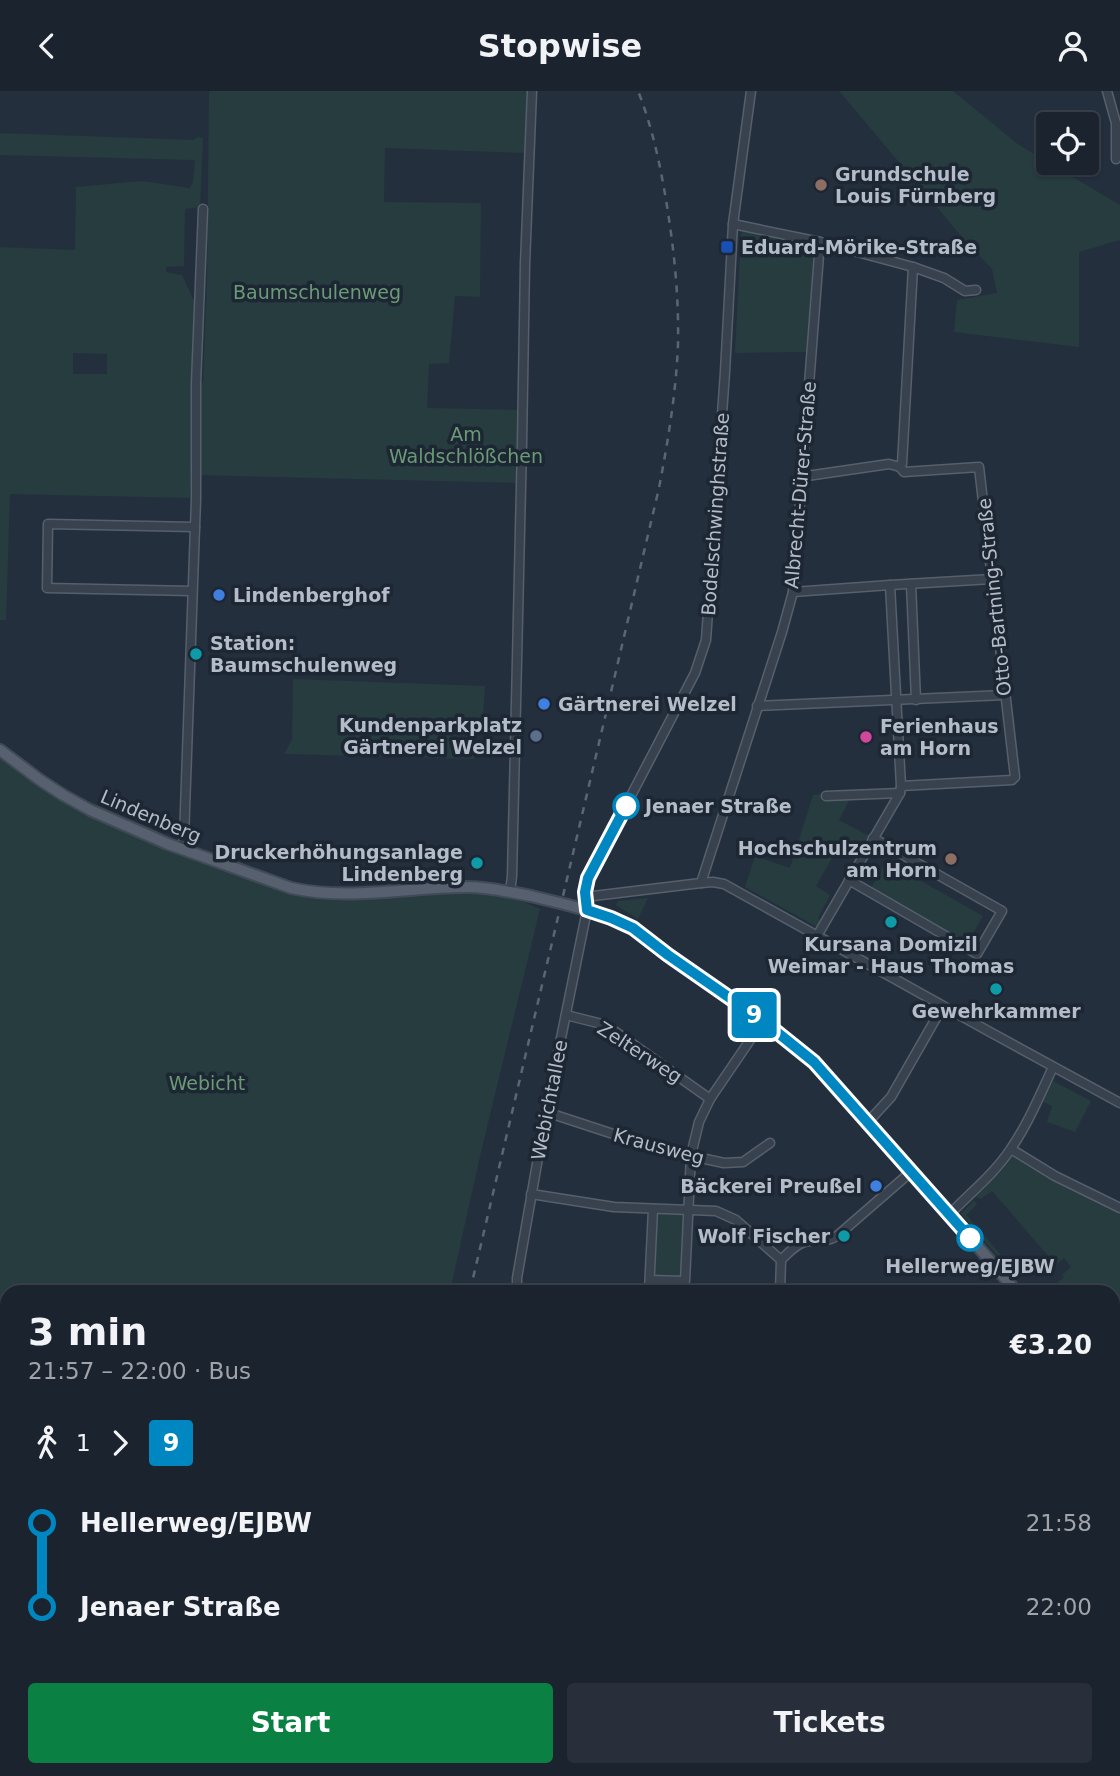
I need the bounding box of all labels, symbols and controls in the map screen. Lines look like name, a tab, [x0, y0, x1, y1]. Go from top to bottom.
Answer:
icon: back	[28, 27, 66, 65]
text: Stopwise	[478, 27, 642, 65]
icon: person	[1054, 27, 1092, 65]
map controls	[1036, 112, 1099, 175]
button: locate	[1036, 112, 1099, 175]
place label: Grundschule Louis Fürnberg	[835, 163, 996, 207]
marker: Grundschule Louis Fürnberg	[813, 177, 829, 193]
place label: Eduard-Mörike-Straße	[741, 236, 977, 258]
marker: Eduard-Mörike-Straße	[719, 239, 735, 255]
park label: Baumschulenweg	[233, 281, 401, 303]
street label: Albrecht-Dürer-Straße	[780, 380, 820, 590]
street label: Bodelschwinghstraße	[697, 412, 733, 616]
park label: Am Waldschlößchen	[389, 423, 543, 467]
street label: Otto-Bartning-Straße	[973, 497, 1015, 697]
place label: Lindenberghof	[233, 584, 390, 606]
marker: Lindenberghof	[211, 587, 227, 603]
place label: Station: Baumschulenweg	[210, 632, 397, 676]
marker: Station: Baumschulenweg	[188, 646, 204, 662]
place label: Gärtnerei Welzel	[558, 693, 737, 715]
marker: Gärtnerei Welzel	[536, 696, 552, 712]
place label: Kundenparkplatz Gärtnerei Welzel	[339, 714, 522, 758]
place label: Ferienhaus am Horn	[880, 715, 999, 759]
marker: Kundenparkplatz Gärtnerei Welzel	[528, 728, 544, 744]
marker: Ferienhaus am Horn	[858, 729, 874, 745]
street label: Lindenberg	[97, 785, 205, 847]
marker: Jenaer Straße	[613, 793, 639, 819]
place label: Jenaer Straße	[643, 795, 792, 817]
place label: Hochschulzentrum am Horn	[738, 837, 937, 881]
place label: Druckerhöhungsanlage Lindenberg	[214, 841, 463, 885]
marker: Hochschulzentrum am Horn	[943, 851, 959, 867]
marker: Druckerhöhungsanlage Lindenberg	[469, 855, 485, 871]
marker: Kursana Domizil Weimar - Haus Thomas	[883, 914, 899, 930]
place label: Kursana Domizil Weimar - Haus Thomas	[768, 933, 1014, 977]
marker: Gewehrkammer	[988, 981, 1004, 997]
line badge: 9	[731, 992, 777, 1038]
place label: Gewehrkammer	[911, 1000, 1081, 1022]
text: 9	[746, 1001, 762, 1029]
street label: Zelterweg	[594, 1017, 686, 1087]
street label: Webichtallee	[527, 1038, 571, 1162]
park label: Webicht	[169, 1072, 245, 1094]
street label: Krausweg	[611, 1123, 707, 1169]
place label: Bäckerei Preußel	[680, 1175, 862, 1197]
marker: Bäckerei Preußel	[868, 1178, 884, 1194]
place label: Wolf Fischer	[697, 1225, 831, 1247]
marker: Hellerweg/EJBW	[957, 1225, 983, 1251]
marker: Wolf Fischer	[836, 1228, 852, 1244]
place label: Hellerweg/EJBW	[885, 1255, 1055, 1277]
text: 3 min	[28, 1310, 147, 1354]
text: €3.20	[1010, 1330, 1092, 1360]
text: 21:57 – 22:00 · Bus	[28, 1358, 251, 1384]
icon: walk	[28, 1424, 66, 1462]
icon: forward	[101, 1424, 139, 1462]
text: 9	[163, 1429, 179, 1457]
text: 1	[76, 1430, 91, 1456]
text: Hellerweg/EJBW	[80, 1508, 312, 1538]
text: 21:58	[1026, 1510, 1092, 1536]
text: Jenaer Straße	[80, 1592, 281, 1622]
text: 22:00	[1026, 1594, 1092, 1620]
button: Start	[28, 1683, 553, 1763]
button: Tickets	[567, 1683, 1092, 1763]

